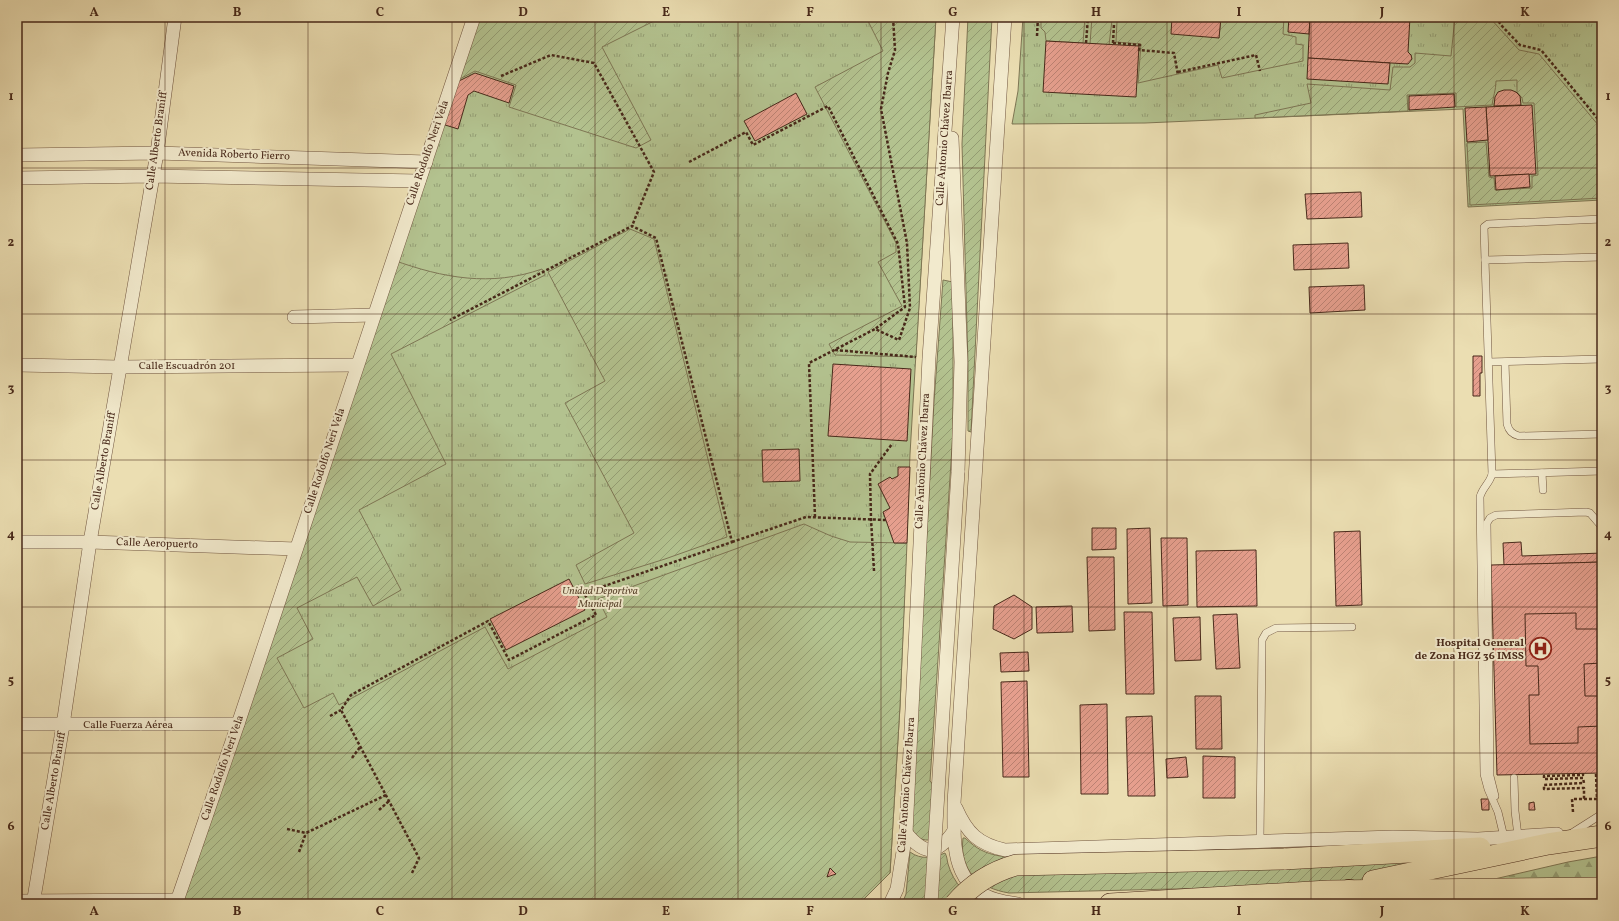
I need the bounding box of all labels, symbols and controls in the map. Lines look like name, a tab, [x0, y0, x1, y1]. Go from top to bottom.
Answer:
text: A	[89, 4, 99, 22]
text: B	[233, 4, 242, 22]
text: C	[376, 4, 384, 22]
text: D	[518, 4, 528, 22]
text: E	[662, 4, 670, 22]
text: F	[806, 4, 814, 22]
text: G	[948, 4, 958, 22]
text: H	[1091, 4, 1101, 22]
text: I	[1237, 4, 1242, 22]
text: J	[1379, 4, 1385, 22]
text: K	[1520, 4, 1530, 22]
street label: Calle Antonio Chávez Ibarra	[933, 69, 957, 206]
text: 1	[8, 88, 14, 106]
text: 1	[1605, 88, 1611, 106]
street label: Calle Alberto Braniff	[143, 89, 172, 191]
street label: Calle Rodolfo Neri Vela	[403, 98, 453, 208]
street label: Avenida Roberto Fierro	[178, 146, 290, 164]
text: 2	[8, 234, 15, 252]
text: 2	[1605, 234, 1612, 252]
street label: Calle Escuadrón 201	[139, 359, 235, 374]
text: 3	[8, 380, 15, 398]
text: 3	[1605, 380, 1612, 398]
street label: Calle Antonio Chávez Ibarra	[912, 392, 934, 529]
street label: Calle Rodolfo Neri Vela	[301, 406, 349, 516]
street label: Calle Alberto Braniff	[88, 409, 120, 511]
text: 4	[7, 526, 15, 544]
text: 4	[1604, 526, 1612, 544]
street label: Calle Aeropuerto	[116, 535, 198, 553]
park label: Unidad Deportiva Municipal	[562, 584, 638, 612]
place label: Hospital General de Zona HGZ 36 IMSS	[1415, 636, 1524, 664]
hospital icon: Hospital General de Zona HGZ 36 IMSS	[1527, 636, 1553, 662]
text: 5	[8, 672, 14, 690]
text: 5	[1605, 672, 1611, 690]
street label: Calle Rodolfo Neri Vela	[198, 713, 248, 823]
street label: Calle Antonio Chávez Ibarra	[895, 716, 919, 853]
street label: Calle Fuerza Aérea	[83, 718, 173, 733]
street label: Calle Alberto Braniff	[38, 729, 70, 831]
text: 6	[7, 818, 15, 836]
text: 6	[1604, 818, 1612, 836]
text: A	[89, 903, 99, 921]
text: B	[233, 903, 242, 921]
text: C	[376, 903, 384, 921]
text: D	[518, 903, 528, 921]
text: E	[662, 903, 670, 921]
text: F	[806, 903, 814, 921]
text: G	[948, 903, 958, 921]
text: H	[1091, 903, 1101, 921]
text: I	[1237, 903, 1242, 921]
text: J	[1379, 903, 1385, 921]
text: K	[1520, 903, 1530, 921]

